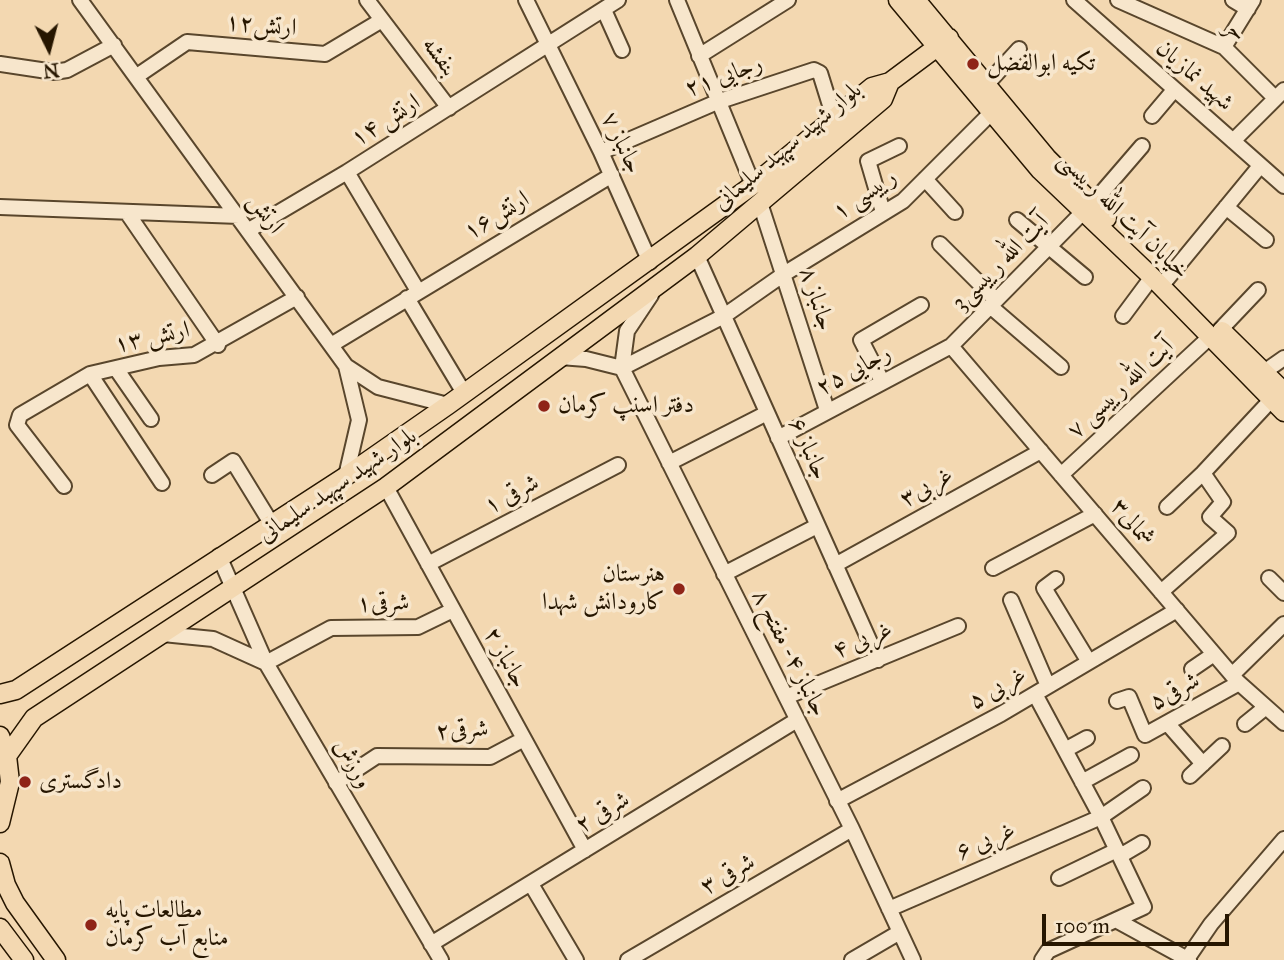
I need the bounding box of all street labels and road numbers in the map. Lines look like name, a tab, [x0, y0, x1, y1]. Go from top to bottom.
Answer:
street label: ارتش۱۲	[224, 9, 298, 43]
street label: حر	[1217, 13, 1251, 49]
street label: بنفشه	[415, 32, 463, 82]
street label: شهید نمازیان	[1149, 34, 1239, 118]
street label: رجایی ۲۱	[681, 50, 767, 104]
street label: بلوار شهید سپهبد سلیمانی	[708, 76, 868, 218]
street label: ارتش ۱۴	[346, 89, 426, 153]
street label: جانباز ۷	[594, 108, 648, 178]
street label: خیابان آیت الله رییسی	[1051, 146, 1195, 286]
street label: رییسی ۱	[828, 163, 902, 227]
street label: ارتش۱۶	[459, 185, 535, 247]
street label: ارتش	[241, 188, 289, 240]
street label: آیت الله رییسی3	[947, 209, 1055, 317]
street label: جانباز ۸	[792, 264, 840, 334]
street label: ارتش ۱۳	[112, 316, 192, 360]
street label: آیت الله رییسی ۷	[1062, 332, 1180, 446]
street label: رجایی ۲۵	[812, 339, 896, 403]
street label: جانباز ۶	[782, 413, 834, 485]
street label: بلوار شهید سپهبد سلیمانی	[253, 422, 423, 550]
street label: غربی۳	[895, 462, 959, 514]
street label: شرقی ۱	[480, 469, 544, 521]
street label: شمالی۳	[1104, 493, 1160, 553]
street label: جانباز ۴- مفتح ۸	[745, 585, 833, 721]
street label: شرقی۱	[356, 589, 410, 619]
street label: غربی ۴	[829, 616, 897, 666]
street label: جانباز ۲	[477, 623, 533, 693]
street label: غربی ۵	[964, 661, 1032, 717]
street label: شرقی۵	[1145, 667, 1205, 717]
street label: شرقی۲	[435, 715, 489, 747]
street label: ورزش	[326, 734, 378, 794]
street label: شرقی ۲	[571, 786, 635, 840]
street label: غربی ۶	[952, 817, 1020, 867]
street label: شرقی ۳	[696, 848, 760, 902]

